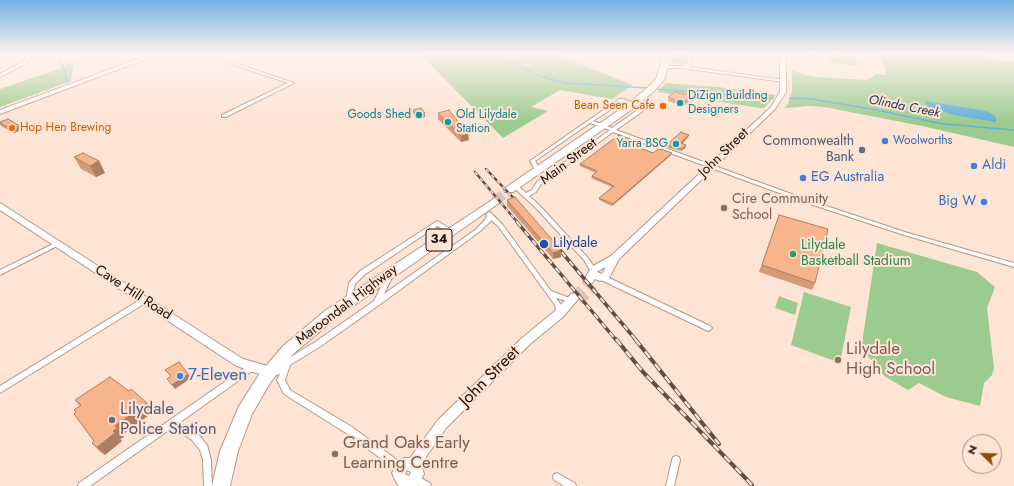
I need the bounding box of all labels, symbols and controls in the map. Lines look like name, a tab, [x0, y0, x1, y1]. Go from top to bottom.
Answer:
place label: DiZign Building Designers	[688, 89, 768, 117]
water label: Olinda Creek	[867, 92, 941, 122]
marker: DiZign Building Designers	[675, 98, 685, 108]
place label: Bean Seen Cafe	[574, 99, 655, 113]
marker: Bean Seen Cafe	[658, 101, 668, 111]
place label: Goods Shed	[347, 108, 411, 122]
place label: Old Lilydale Station	[456, 108, 517, 136]
marker: Goods Shed	[414, 110, 424, 120]
marker: Old Lilydale Station	[443, 117, 453, 127]
place label: Hop Hen Brewing	[20, 121, 111, 135]
marker: Hop Hen Brewing	[7, 123, 17, 133]
street label: John Street	[695, 125, 753, 181]
place label: Commonwealth Bank	[763, 134, 854, 166]
place label: Woolworths	[893, 134, 952, 148]
street label: Main Street	[537, 135, 601, 189]
marker: Woolworths	[880, 136, 890, 146]
place label: Yarra BSG	[617, 137, 668, 151]
marker: Yarra BSG	[671, 139, 681, 149]
marker: Commonwealth Bank	[857, 145, 867, 155]
place label: Aldi	[982, 158, 1006, 174]
marker: Aldi	[969, 161, 979, 171]
place label: EG Australia	[811, 170, 884, 186]
marker: EG Australia	[798, 173, 808, 183]
place label: Cire Community School	[732, 192, 828, 224]
place label: Big W	[939, 194, 976, 210]
marker: Big W	[979, 197, 989, 207]
marker: Cire Community School	[719, 203, 729, 213]
road number: 34	[426, 229, 452, 251]
place label: Lilydale	[553, 236, 597, 252]
marker: Lilydale	[538, 238, 550, 250]
place label: Lilydale Basketball Stadium	[801, 238, 911, 270]
marker: Lilydale Basketball Stadium	[788, 249, 798, 259]
street label: Maroondah Highway	[293, 261, 401, 349]
street label: Cave Hill Road	[91, 262, 175, 324]
place label: Lilydale High School	[846, 340, 935, 380]
street label: John Street	[456, 343, 524, 411]
marker: Lilydale High School	[833, 355, 843, 365]
place label: 7-Eleven	[188, 366, 247, 386]
marker: 7-Eleven	[175, 371, 185, 381]
place label: Lilydale Police Station	[120, 400, 217, 440]
marker: Lilydale Police Station	[107, 415, 117, 425]
place label: Grand Oaks Early Learning Centre	[343, 434, 470, 474]
north arrow	[962, 434, 1002, 474]
text: N	[963, 443, 981, 457]
marker: Grand Oaks Early Learning Centre	[330, 449, 340, 459]

